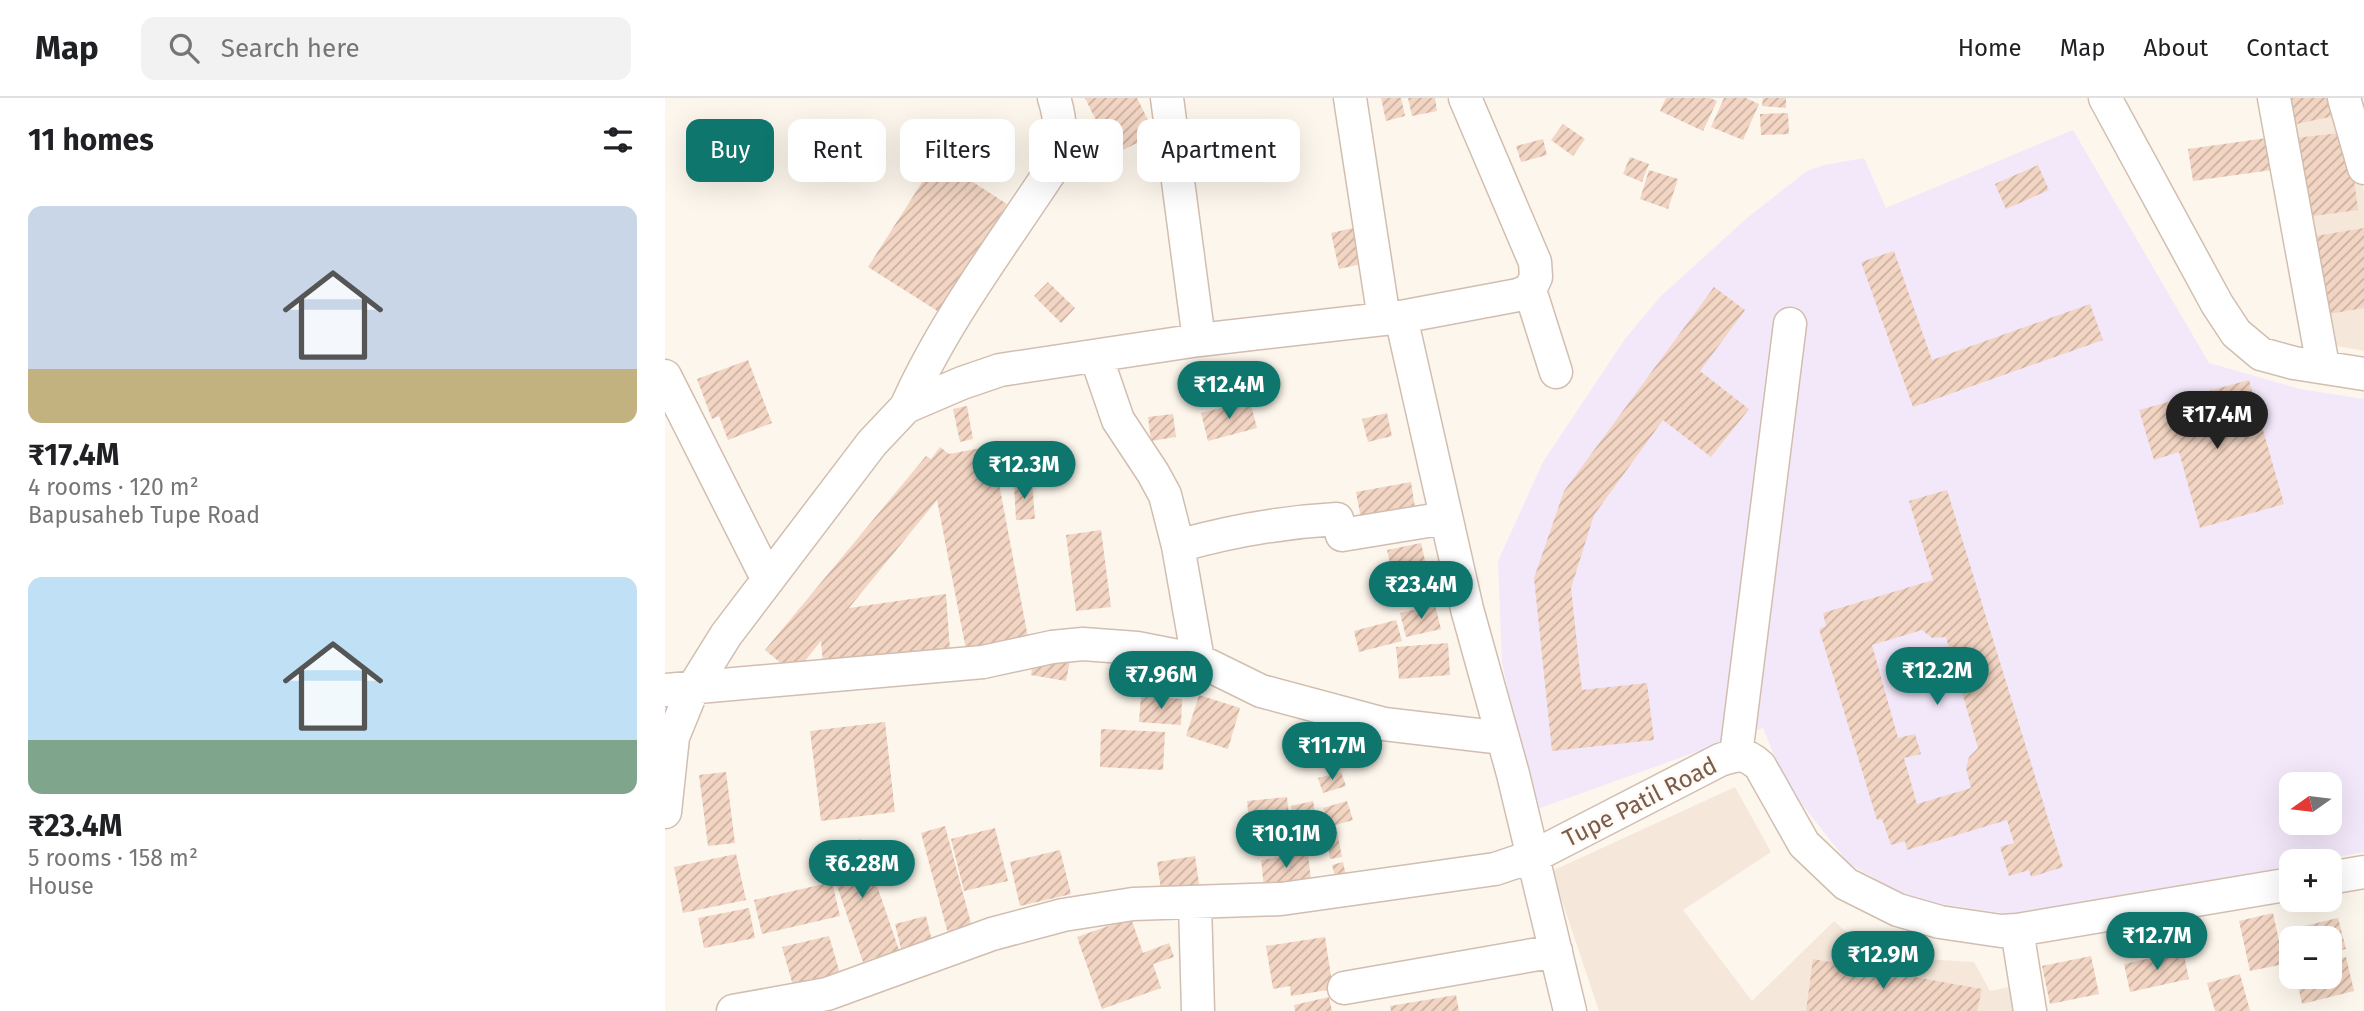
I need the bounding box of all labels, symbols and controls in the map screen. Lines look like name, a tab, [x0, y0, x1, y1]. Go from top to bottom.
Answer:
search box	[141, 17, 631, 80]
text: Map	[35, 28, 99, 68]
icon: search	[165, 29, 203, 67]
text: Search here	[221, 33, 360, 64]
text: Home	[1958, 34, 2022, 62]
text: Map	[2060, 34, 2106, 62]
text: About	[2144, 34, 2208, 62]
text: Contact	[2246, 34, 2329, 62]
chip: Buy	[686, 119, 774, 182]
chip: Rent	[788, 119, 886, 182]
chip: Filters	[900, 119, 1015, 182]
chip: New	[1029, 119, 1123, 182]
chip: Apartment	[1137, 119, 1300, 182]
icon: filters	[599, 121, 637, 159]
text: 11 homes	[28, 122, 154, 158]
icon: home	[270, 252, 396, 378]
pin: ₹12.4M	[1172, 362, 1286, 421]
text: ₹12.4M	[1193, 370, 1265, 398]
pin: ₹17.4M	[2160, 392, 2274, 451]
text: ₹17.4M	[2182, 400, 2252, 428]
text: ₹17.4M	[28, 437, 119, 473]
pin: ₹12.3M	[967, 442, 1081, 501]
text: ₹12.3M	[989, 450, 1059, 478]
text: 4 rooms · 120 m²	[28, 473, 199, 501]
text: Bapusaheb Tupe Road	[28, 501, 260, 529]
pin: ₹23.4M	[1364, 561, 1478, 621]
text: ₹23.4M	[1385, 570, 1457, 598]
icon: home	[270, 623, 396, 749]
pin: ₹12.2M	[1880, 648, 1994, 707]
pin: ₹7.96M	[1104, 652, 1218, 711]
text: ₹12.2M	[1902, 656, 1972, 684]
text: ₹7.96M	[1125, 660, 1197, 688]
pin: ₹11.7M	[1275, 722, 1389, 782]
text: ₹11.7M	[1298, 731, 1366, 759]
street label: Tupe Patil Road	[1558, 751, 1722, 853]
north arrow	[2279, 772, 2341, 835]
map controls	[2279, 772, 2342, 989]
text: ₹23.4M	[28, 808, 122, 844]
pin: ₹10.1M	[1229, 810, 1343, 870]
text: ₹10.1M	[1252, 819, 1320, 847]
pin: ₹6.28M	[805, 840, 919, 900]
text: 5 rooms · 158 m²	[28, 844, 198, 872]
text: ₹6.28M	[825, 849, 899, 877]
button: +	[2279, 849, 2342, 912]
text: House	[28, 872, 94, 900]
pin: ₹12.7M	[2100, 912, 2214, 972]
text: ₹12.7M	[2122, 921, 2192, 949]
button: −	[2279, 926, 2342, 989]
pin: ₹12.9M	[1826, 932, 1940, 991]
text: ₹12.9M	[1847, 940, 1919, 968]

